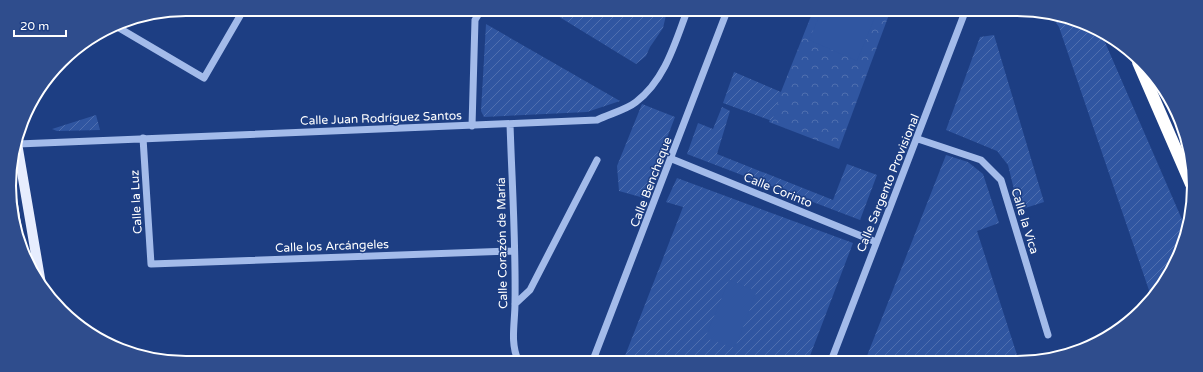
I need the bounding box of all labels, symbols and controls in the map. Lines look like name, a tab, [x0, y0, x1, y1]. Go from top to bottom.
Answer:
scale bar	[14, 12, 66, 38]
text: 20 m	[20, 19, 49, 33]
street label: Calle Juan Rodríguez Santos	[300, 108, 462, 128]
street label: Calle Sargento Provisional	[854, 112, 922, 254]
street label: Calle Bencheque	[627, 135, 675, 229]
street label: Calle la Luz	[127, 170, 145, 234]
street label: Calle Corinto	[742, 170, 814, 210]
street label: Calle Corazón de María	[494, 177, 510, 309]
street label: Calle la Vica	[1008, 186, 1042, 256]
street label: Calle los Arcángeles	[275, 237, 389, 255]

